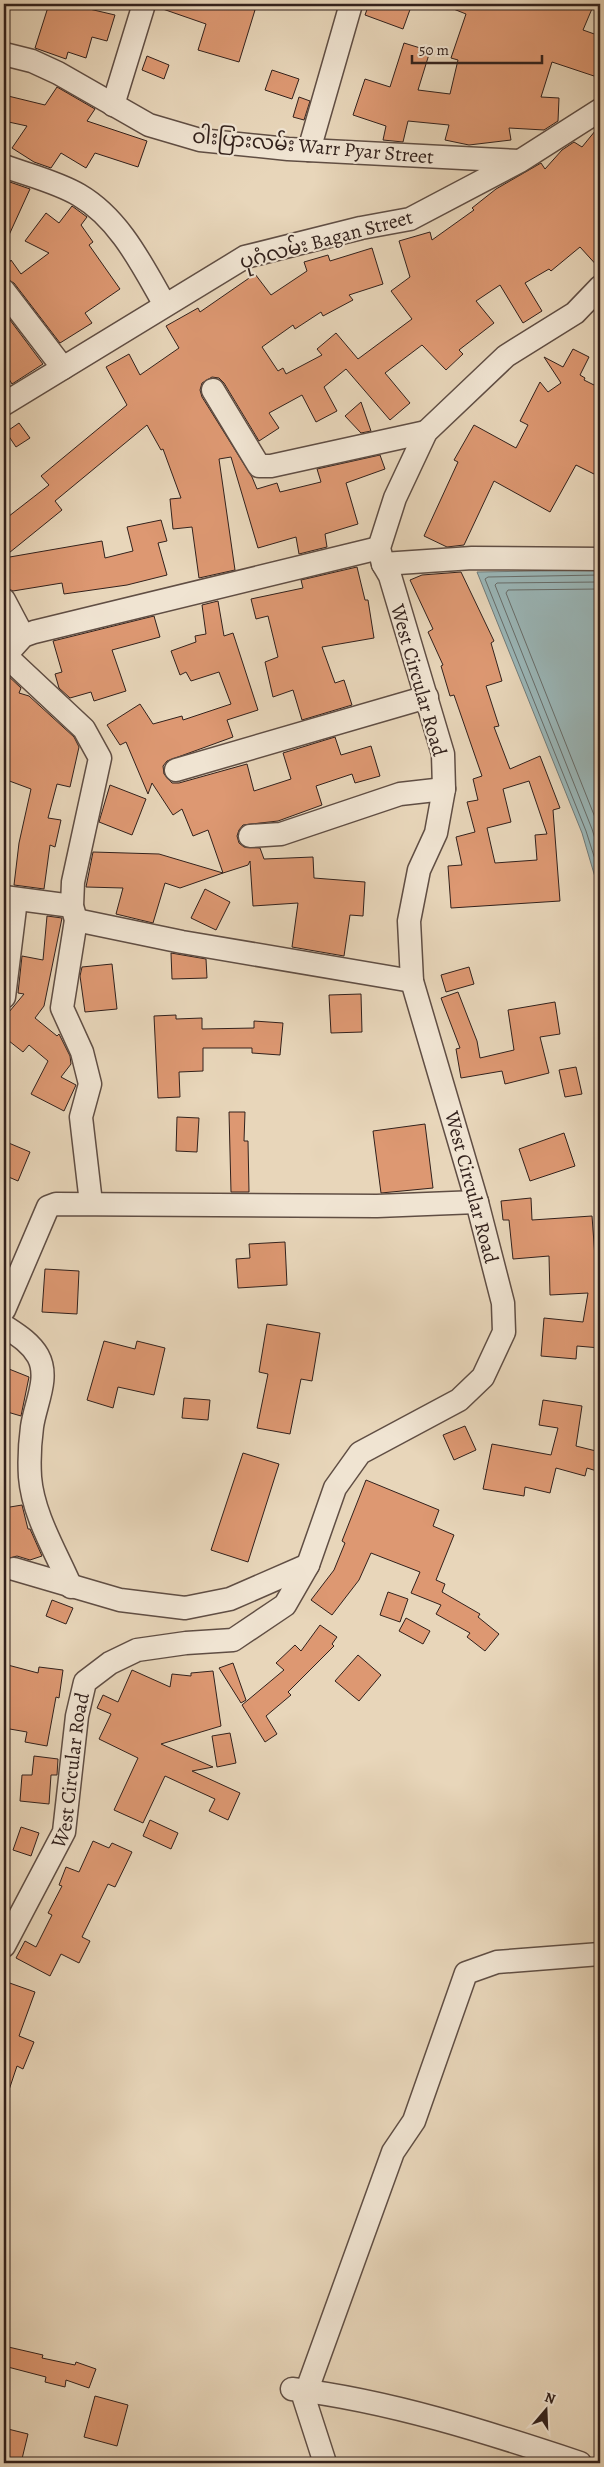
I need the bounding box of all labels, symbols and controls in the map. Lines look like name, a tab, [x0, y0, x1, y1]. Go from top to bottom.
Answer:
scale bar	[412, 32, 542, 64]
text: 50 m	[419, 40, 449, 60]
street label: ဝါးပြားလမ်း Warr Pyar Street	[191, 121, 435, 173]
street label: ပုဂံလမ်း Bagan Street	[236, 202, 417, 278]
street label: West Circular Road	[384, 600, 453, 759]
street label: West Circular Road	[438, 1107, 505, 1267]
street label: West Circular Road	[44, 1690, 96, 1854]
north arrow	[522, 2384, 572, 2434]
text: N	[542, 2388, 558, 2409]

